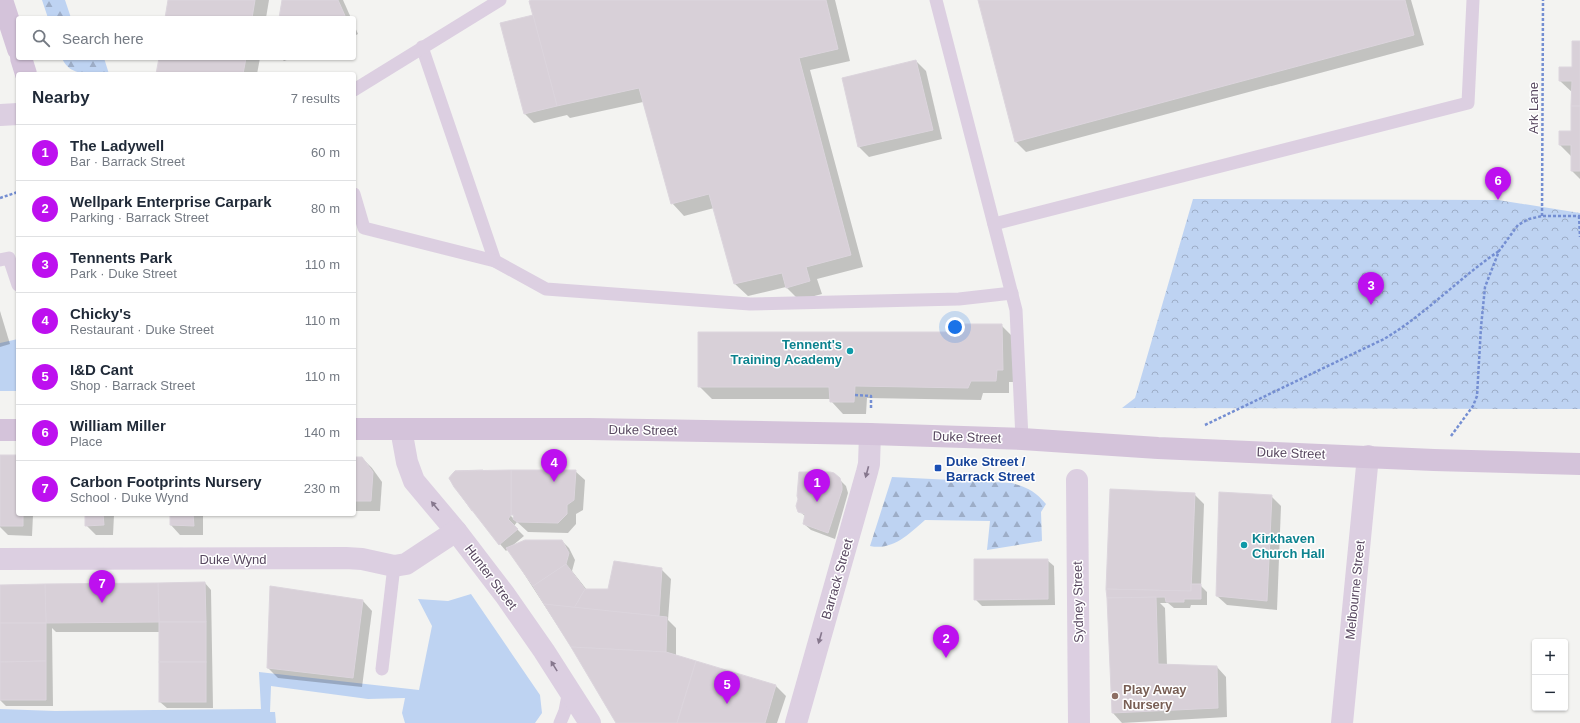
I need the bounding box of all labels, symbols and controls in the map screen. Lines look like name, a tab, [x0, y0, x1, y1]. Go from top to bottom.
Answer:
search box	[16, 16, 356, 60]
icon: search	[30, 27, 52, 49]
text: Search here	[62, 30, 144, 47]
street label: Ark Lane	[1526, 82, 1541, 134]
text: Nearby	[32, 88, 90, 107]
text: 7 results	[291, 91, 340, 106]
text: The Ladywell	[70, 137, 164, 154]
text: 1	[41, 145, 49, 160]
text: 60 m	[311, 145, 340, 160]
text: Bar · Barrack Street	[70, 154, 185, 169]
pin: 6	[1485, 167, 1511, 200]
text: Wellpark Enterprise Carpark	[70, 193, 271, 210]
text: 2	[41, 201, 49, 216]
text: 80 m	[311, 201, 340, 216]
text: Parking · Barrack Street	[70, 210, 209, 225]
text: Tennents Park	[70, 249, 172, 266]
text: 3	[41, 257, 49, 272]
text: 110 m	[305, 257, 340, 272]
text: Park · Duke Street	[70, 266, 177, 281]
pin: 3	[1358, 272, 1384, 305]
text: Chicky's	[70, 305, 131, 322]
text: 4	[41, 313, 49, 328]
text: 110 m	[305, 313, 340, 328]
your location	[945, 317, 965, 337]
text: Restaurant · Duke Street	[70, 322, 214, 337]
place label: Tennent's Training Academy	[731, 337, 843, 367]
marker: Tennent's Training Academy	[845, 346, 855, 356]
text: I&D Cant	[70, 361, 133, 378]
text: 5	[41, 369, 49, 384]
text: 110 m	[305, 369, 340, 384]
text: Shop · Barrack Street	[70, 378, 195, 393]
text: William Miller	[70, 417, 166, 434]
street label: Duke Street	[609, 422, 678, 438]
text: 6	[41, 425, 49, 440]
text: 140 m	[304, 425, 340, 440]
street label: Duke Street	[932, 428, 1002, 446]
text: Place	[70, 434, 103, 449]
street label: Duke Street	[1256, 444, 1326, 462]
pin: 4	[541, 449, 567, 482]
place label: Duke Street / Barrack Street	[946, 454, 1036, 484]
marker: Duke Street / Barrack Street	[933, 463, 943, 473]
one-way arrow	[864, 467, 870, 479]
pin: 1	[804, 469, 830, 502]
text: Carbon Footprints Nursery	[70, 473, 262, 490]
text: 7	[41, 481, 49, 496]
text: 230 m	[304, 481, 340, 496]
text: School · Duke Wynd	[70, 490, 188, 505]
one-way arrow	[431, 501, 440, 511]
place label: Kirkhaven Church Hall	[1252, 531, 1325, 561]
street label: Barrack Street	[818, 537, 856, 621]
street label: Melbourne Street	[1342, 539, 1368, 640]
marker: Kirkhaven Church Hall	[1239, 540, 1249, 550]
street label: Hunter Street	[462, 542, 520, 613]
street label: Duke Wynd	[199, 552, 267, 567]
street label: Sydney Street	[1070, 561, 1086, 643]
pin: 7	[89, 570, 115, 603]
pin: 2	[933, 625, 959, 658]
one-way arrow	[817, 632, 823, 644]
map controls	[1532, 639, 1568, 711]
button: +	[1532, 639, 1568, 675]
one-way arrow	[551, 660, 558, 672]
pin: 5	[714, 671, 740, 704]
button: −	[1532, 675, 1568, 711]
place label: Play Away Nursery	[1123, 682, 1187, 712]
marker: Play Away Nursery	[1110, 691, 1120, 701]

